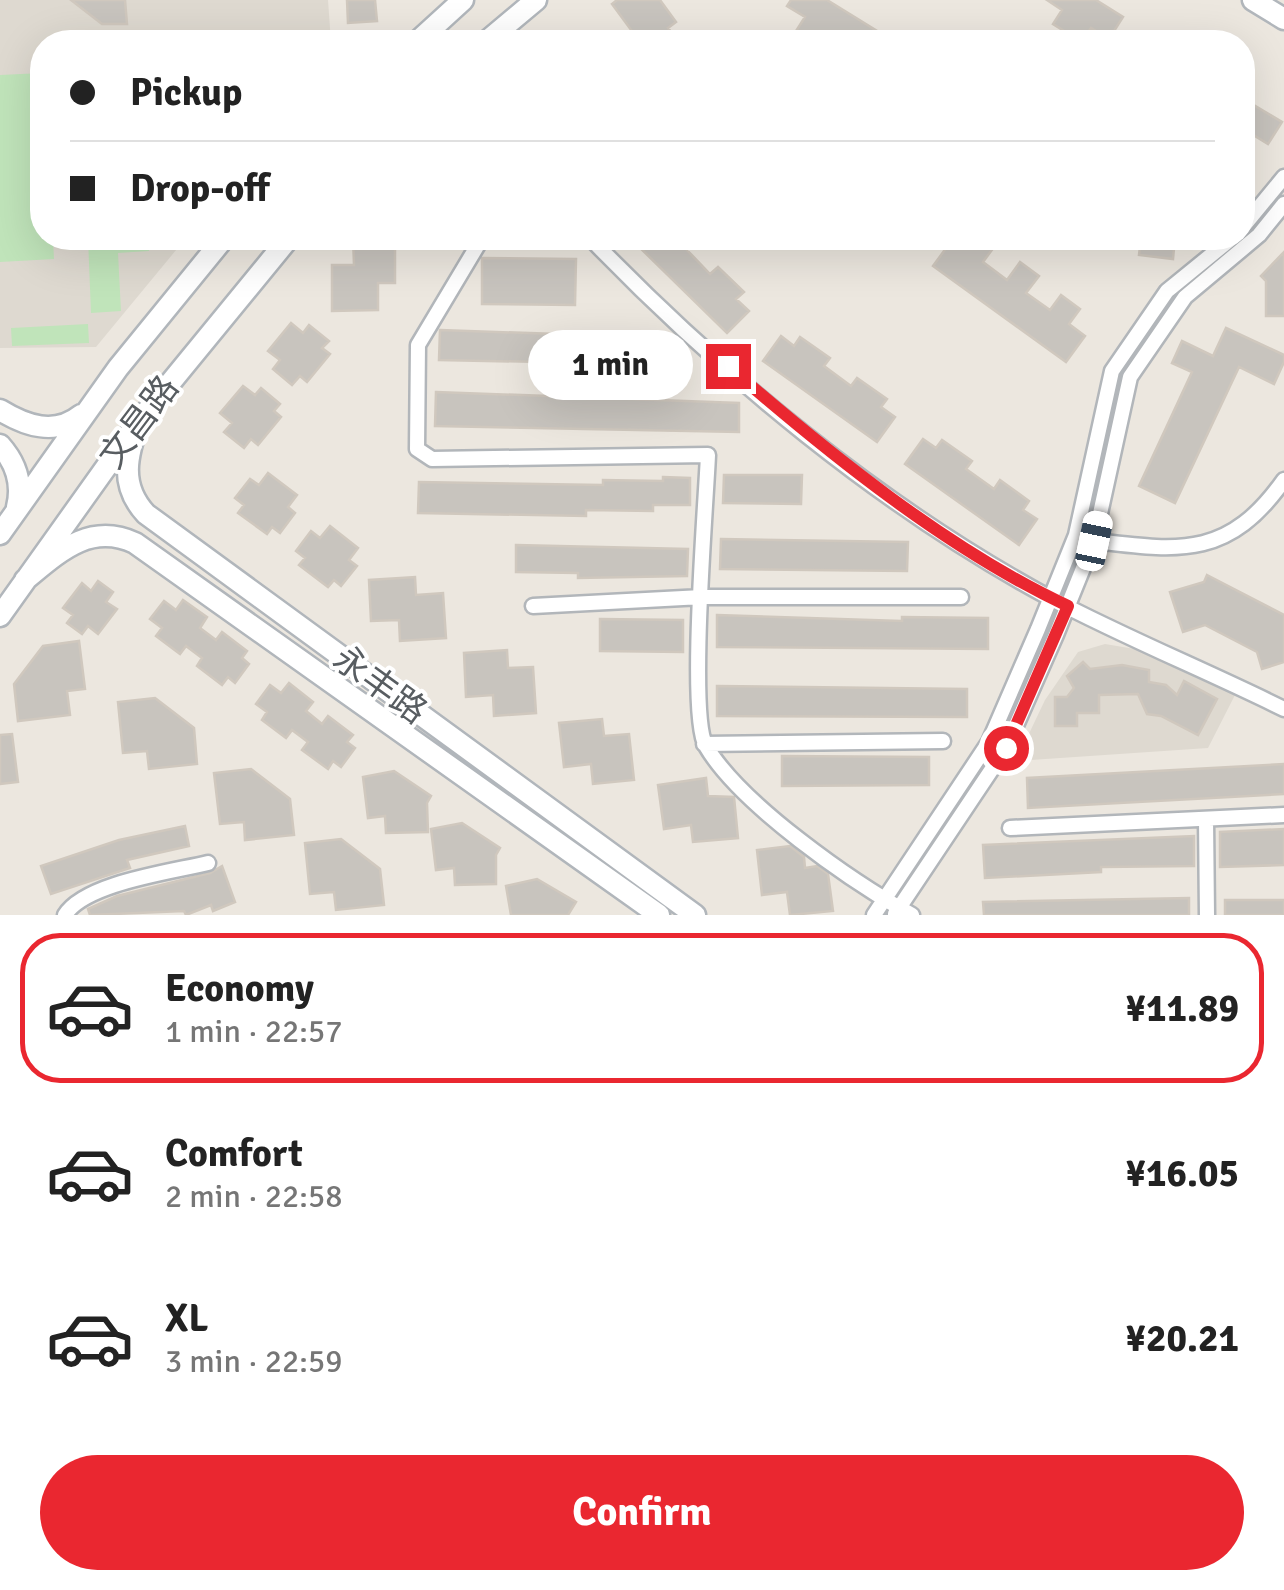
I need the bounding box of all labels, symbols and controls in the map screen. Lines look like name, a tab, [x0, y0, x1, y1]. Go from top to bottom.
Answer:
text: Pickup	[130, 69, 242, 116]
text: Drop-off	[130, 165, 270, 212]
callout: 1 min	[528, 331, 693, 401]
route end	[706, 344, 751, 389]
text: 1 min	[572, 345, 649, 384]
street label: 文昌路	[90, 367, 188, 477]
car	[1073, 509, 1115, 573]
street label: 永丰路	[325, 637, 435, 733]
route start	[984, 726, 1029, 771]
icon: car	[45, 963, 135, 1053]
text: Economy	[165, 965, 314, 1012]
text: ¥11.89	[1126, 985, 1239, 1032]
text: 1 min · 22:57	[165, 1012, 343, 1051]
icon: car	[45, 1128, 135, 1218]
text: Comfort	[165, 1130, 303, 1177]
text: ¥16.05	[1126, 1150, 1239, 1197]
text: 2 min · 22:58	[165, 1177, 343, 1216]
icon: car	[45, 1293, 135, 1383]
text: XL	[165, 1295, 208, 1342]
text: ¥20.21	[1126, 1315, 1239, 1362]
text: 3 min · 22:59	[165, 1342, 343, 1381]
button: Confirm	[40, 1455, 1244, 1570]

